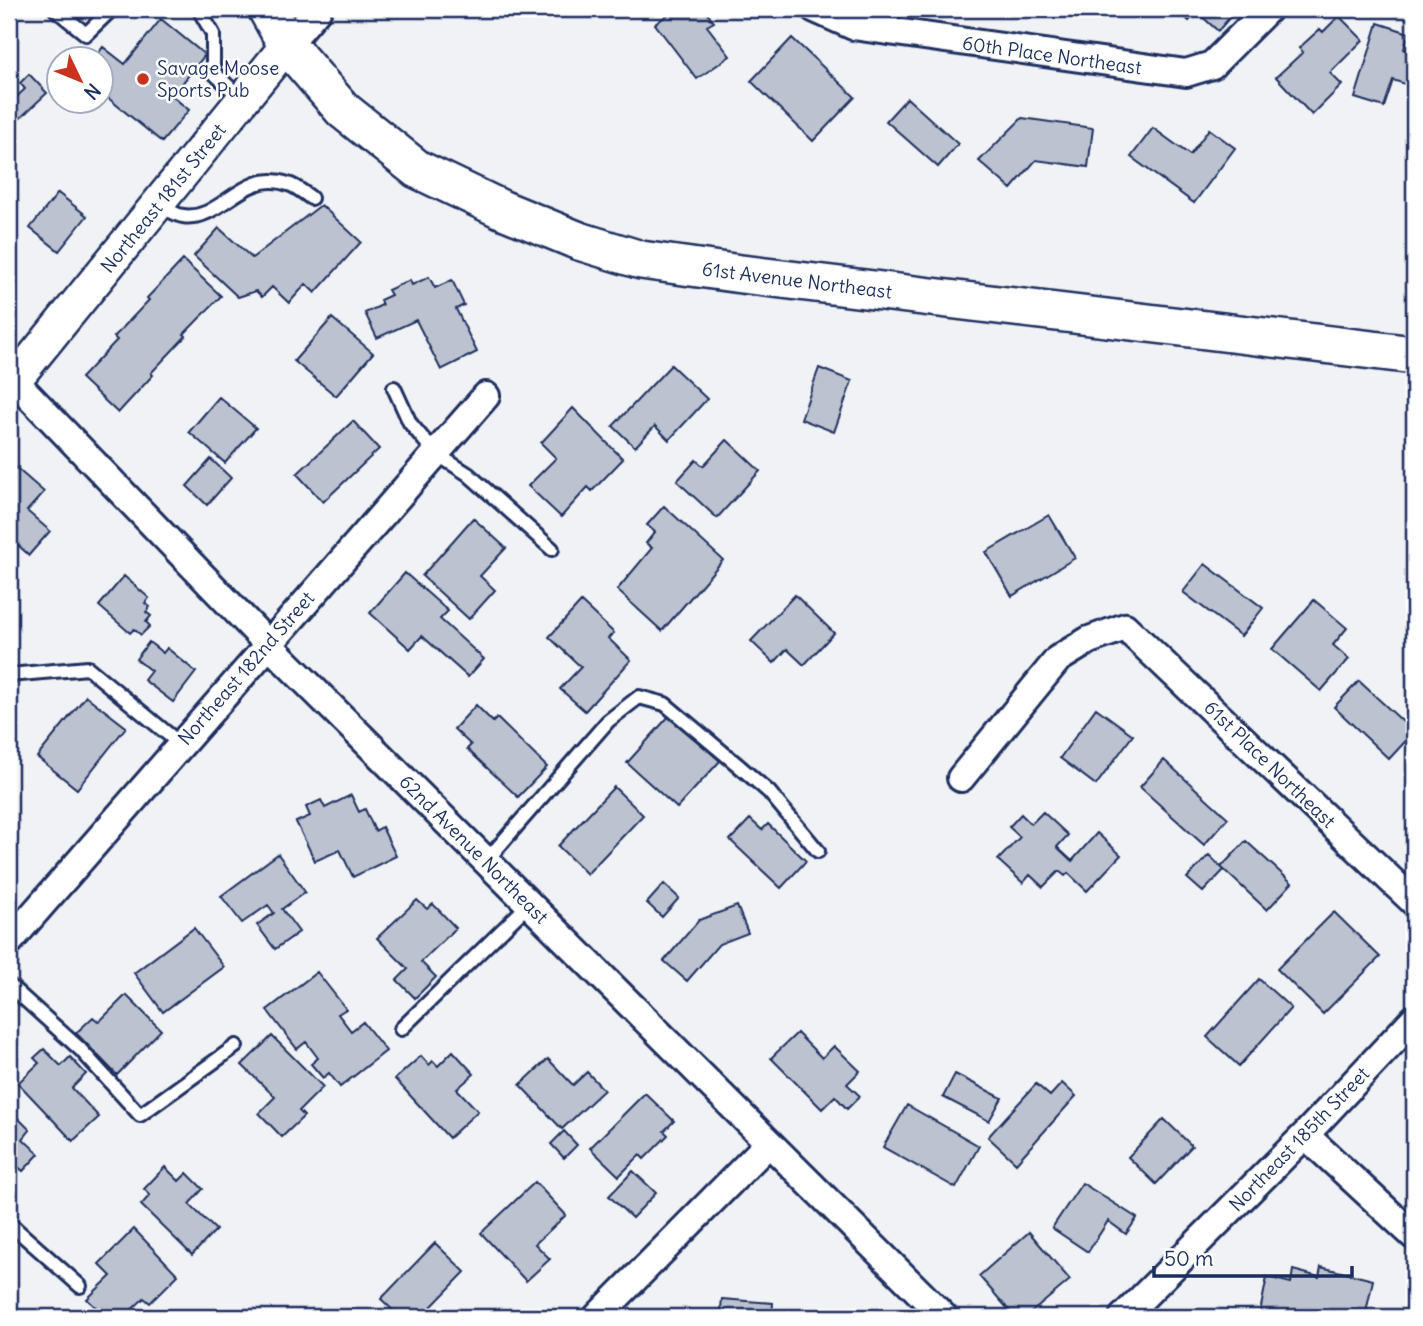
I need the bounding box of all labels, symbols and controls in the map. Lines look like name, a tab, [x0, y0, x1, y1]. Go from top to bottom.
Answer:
street label: 60th Place Northeast	[961, 31, 1143, 79]
north arrow	[46, 46, 116, 116]
place label: Savage Moose Sports Pub	[157, 56, 279, 102]
marker: Savage Moose Sports Pub	[135, 71, 151, 87]
text: N	[79, 79, 106, 105]
street label: Northeast 181st Street	[95, 118, 231, 278]
street label: 61st Avenue Northeast	[701, 256, 893, 304]
street label: Northeast 182nd Street	[173, 586, 319, 750]
street label: 61st Place Northeast	[1199, 695, 1341, 833]
street label: 62nd Avenue Northeast	[394, 769, 554, 929]
street label: Northeast 185th Street	[1224, 1062, 1374, 1216]
scale bar	[1154, 1235, 1351, 1279]
text: 50 m	[1164, 1245, 1213, 1272]

